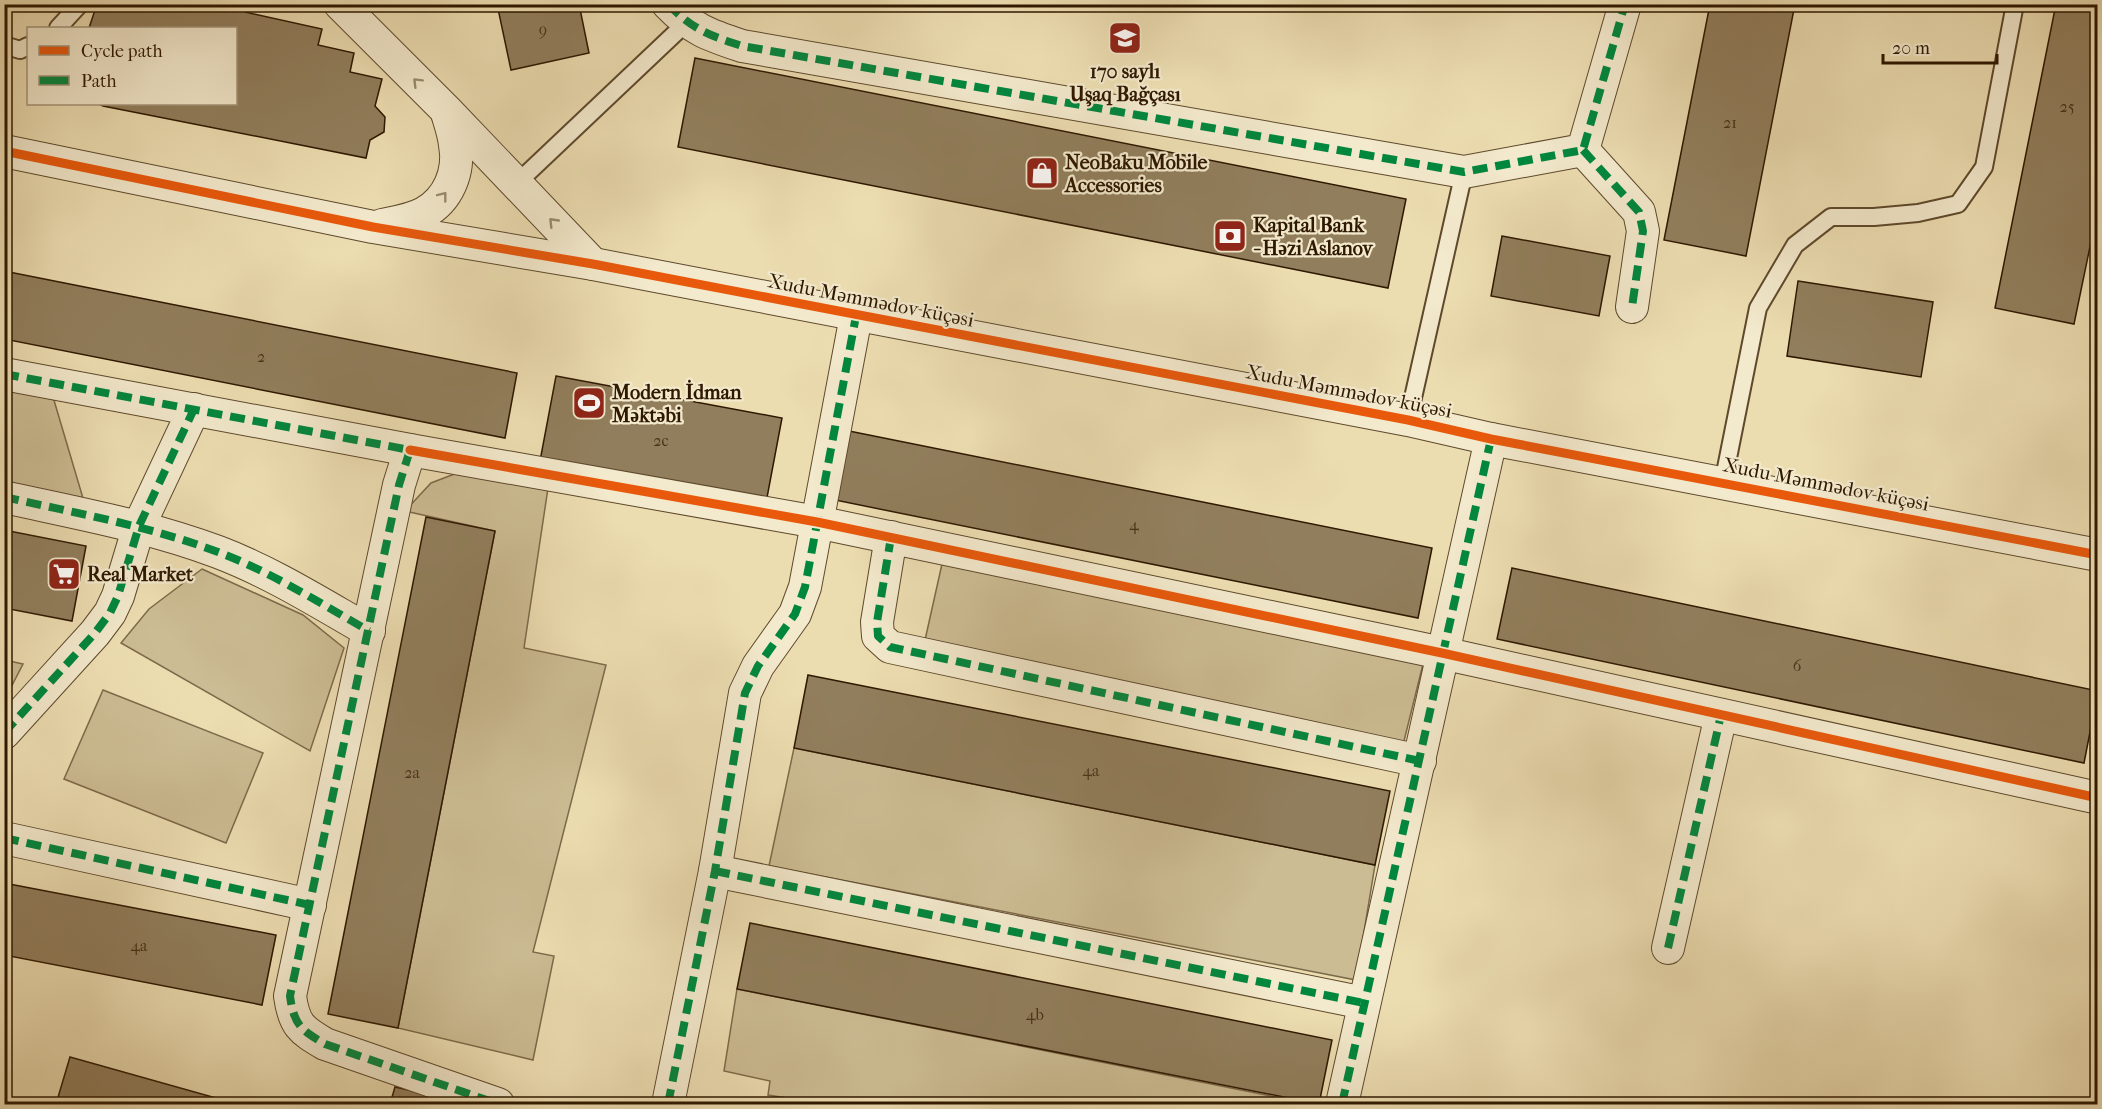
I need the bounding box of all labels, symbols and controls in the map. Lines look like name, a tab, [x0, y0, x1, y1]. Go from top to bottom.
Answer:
house number: 9	[539, 20, 547, 39]
school or university icon: 170 saylı Uşaq Bağçası	[1107, 20, 1143, 56]
legend	[27, 27, 237, 105]
scale bar	[1883, 27, 1997, 65]
text: 20 m	[1892, 38, 1930, 59]
text: Cycle path	[81, 41, 162, 62]
place label: 170 saylı Uşaq Bağçası	[1068, 60, 1182, 107]
text: Path	[81, 71, 117, 92]
one-way arrow	[414, 78, 425, 89]
house number: 25	[2059, 97, 2075, 116]
house number: 21	[1723, 113, 1737, 132]
place label: NeoBaku Mobile Accessories	[1063, 151, 1208, 197]
shop icon: NeoBaku Mobile Accessories	[1024, 155, 1060, 191]
one-way arrow	[436, 191, 447, 202]
place label: Kapital Bank - Həzi Aslanov	[1253, 214, 1374, 260]
one-way arrow	[549, 218, 560, 229]
bank icon: Kapital Bank - Həzi Aslanov	[1212, 218, 1248, 254]
street label: Xudu Məmmədov küçəsi	[766, 269, 976, 332]
house number: 2	[257, 347, 265, 366]
street label: Xudu Məmmədov küçəsi	[1244, 360, 1454, 423]
place label: Modern İdman Məktəbi	[611, 379, 742, 427]
sports icon: Modern İdman Məktəbi	[571, 385, 607, 421]
house number: 2c	[653, 431, 669, 450]
street label: Xudu Məmmədov küçəsi	[1721, 453, 1931, 516]
house number: 4	[1129, 515, 1139, 534]
supermarket icon: Real Market	[46, 556, 82, 592]
place label: Real Market	[87, 563, 194, 586]
house number: 6	[1793, 656, 1802, 675]
house number: 4a	[1083, 761, 1100, 780]
house number: 2a	[404, 763, 420, 782]
house number: 4a	[131, 936, 148, 955]
house number: 4b	[1026, 1005, 1044, 1024]

